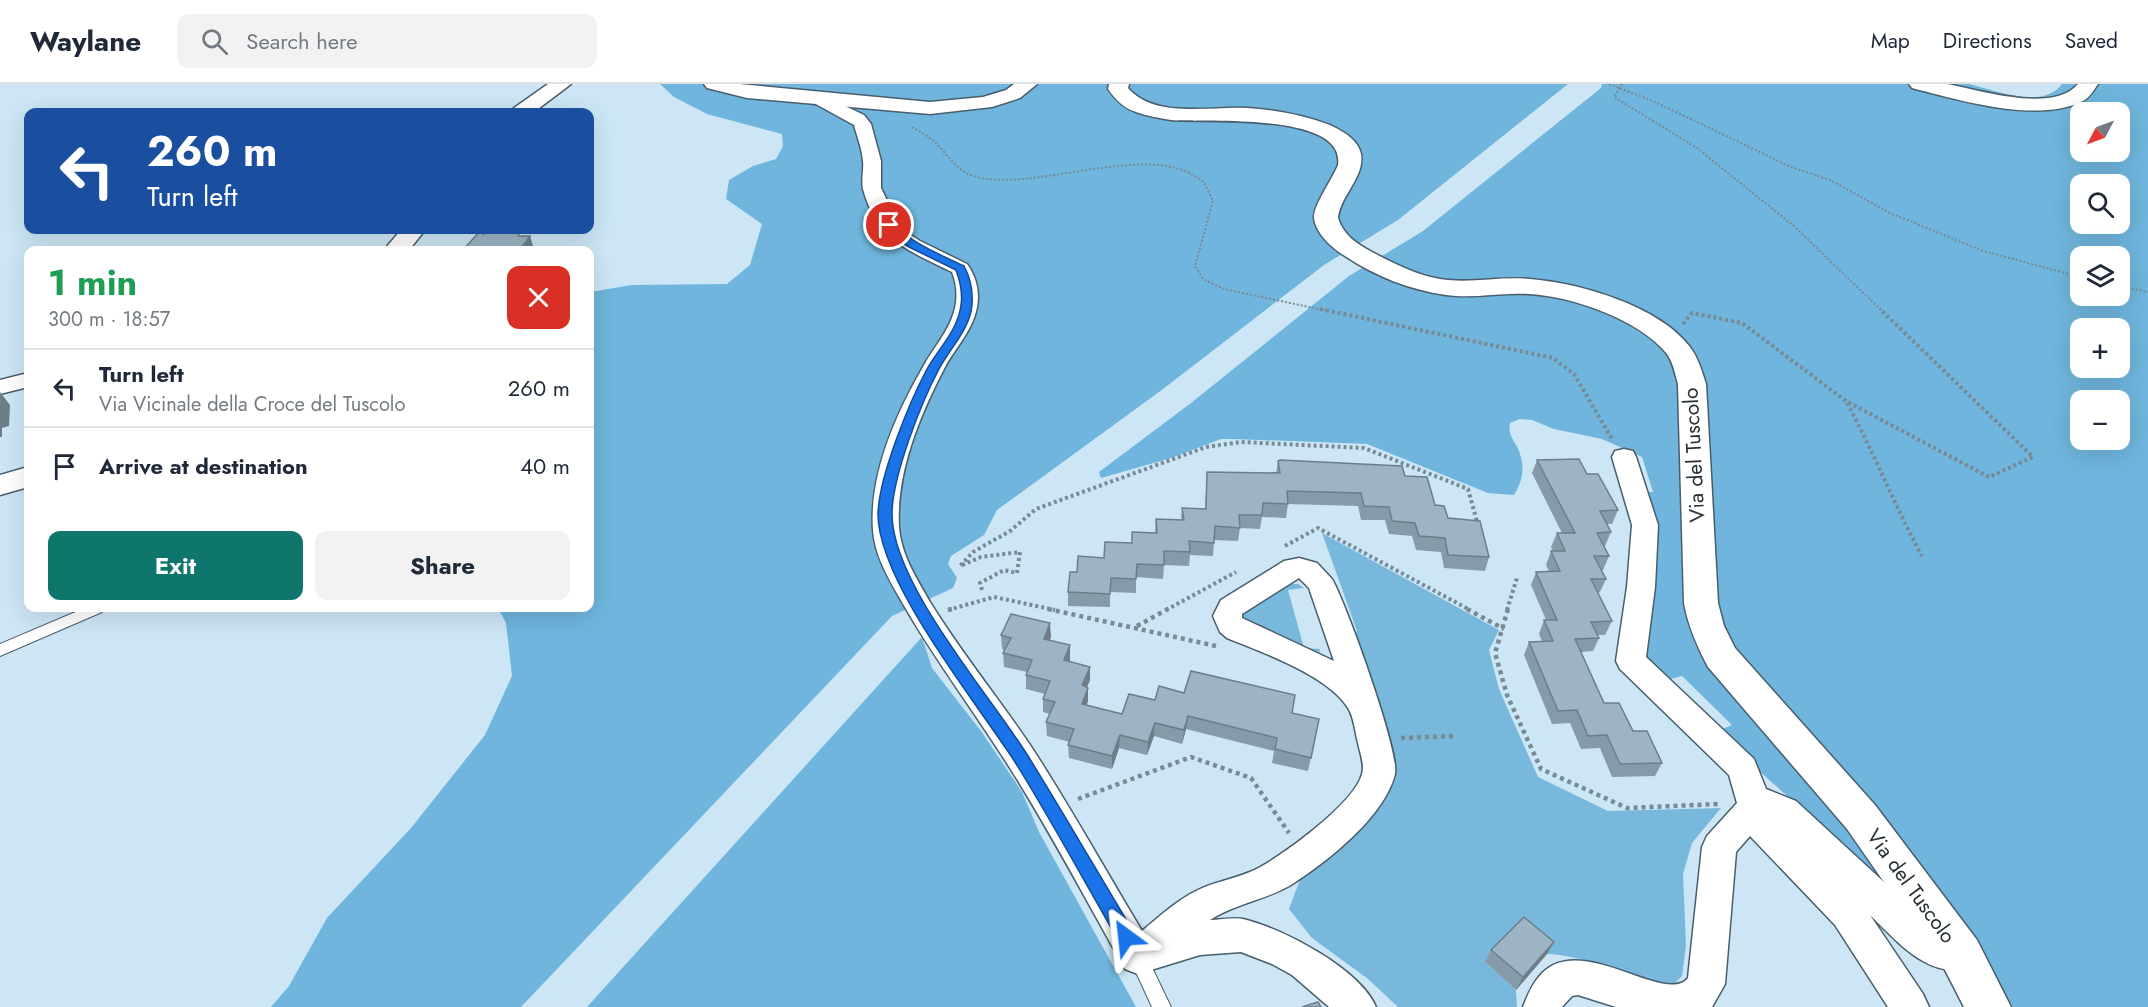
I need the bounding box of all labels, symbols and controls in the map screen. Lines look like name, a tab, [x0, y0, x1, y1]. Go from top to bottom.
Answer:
search box	[177, 14, 597, 68]
text: Waylane	[30, 21, 141, 62]
icon: search	[198, 25, 231, 58]
text: Search here	[246, 25, 358, 57]
text: Map	[1871, 26, 1910, 56]
text: Directions	[1943, 26, 2032, 56]
text: Saved	[2065, 26, 2118, 56]
north arrow	[2070, 102, 2130, 162]
map controls	[2070, 102, 2130, 450]
text: 260 m	[147, 121, 278, 182]
icon: left	[48, 132, 126, 210]
button: search	[2070, 174, 2130, 234]
text: Turn left	[147, 177, 237, 216]
pin	[863, 199, 914, 250]
icon: arrive	[872, 208, 905, 241]
button: layers	[2070, 246, 2130, 306]
text: 1 min	[48, 256, 137, 308]
button: close	[507, 266, 570, 329]
text: 300 m · 18:57	[48, 305, 170, 334]
button: +	[2070, 318, 2130, 378]
text: Turn left	[99, 358, 184, 390]
icon: left	[48, 372, 81, 405]
text: 260 m	[508, 372, 570, 404]
street label: Via del Tuscolo	[1675, 387, 1713, 523]
text: Via Vicinale della Croce del Tuscolo	[99, 390, 405, 419]
button: −	[2070, 390, 2130, 450]
icon: arrive	[48, 450, 81, 483]
text: Arrive at destination	[99, 450, 308, 482]
text: 40 m	[520, 450, 570, 482]
button: Exit	[48, 531, 303, 600]
button: Share	[315, 531, 570, 600]
street label: Via del Tuscolo	[1859, 823, 1963, 949]
position arrow	[1094, 905, 1158, 969]

